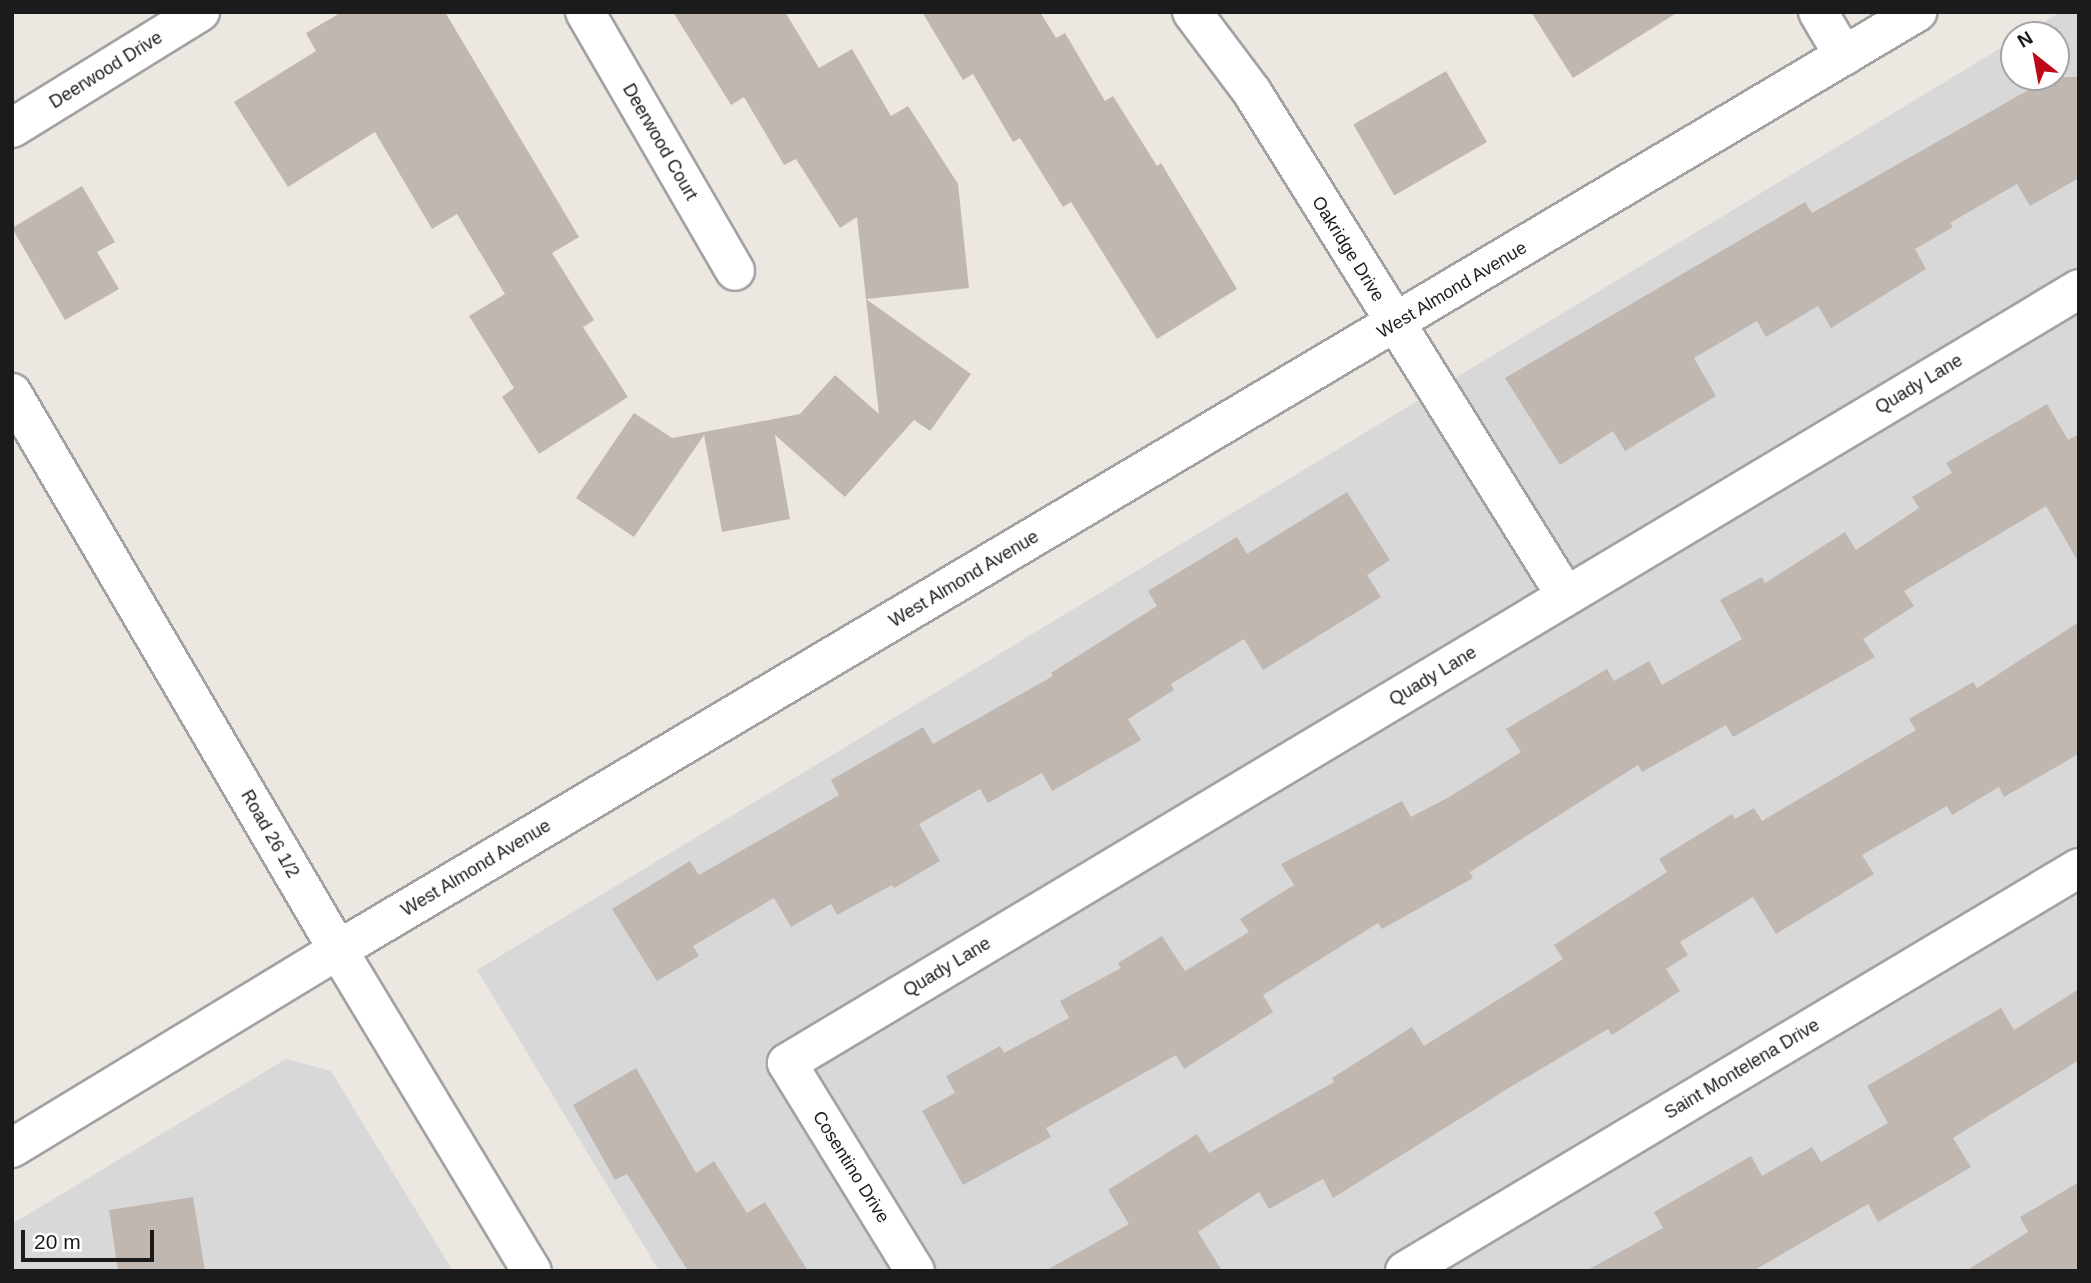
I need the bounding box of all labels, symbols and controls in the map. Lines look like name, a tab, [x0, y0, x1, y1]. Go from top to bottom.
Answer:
north arrow	[2000, 21, 2070, 91]
street label: Deerwood Drive	[46, 27, 166, 113]
text: N	[2014, 27, 2036, 52]
street label: Deerwood Court	[618, 80, 702, 204]
street label: Oakridge Drive	[1307, 192, 1389, 306]
street label: West Almond Avenue	[1373, 236, 1531, 344]
street label: Quady Lane	[1871, 349, 1967, 419]
street label: West Almond Avenue	[885, 525, 1043, 633]
street label: Quady Lane	[1385, 641, 1481, 711]
street label: Road 26 1/2	[236, 786, 304, 882]
street label: West Almond Avenue	[397, 814, 555, 922]
street label: Quady Lane	[899, 932, 995, 1002]
street label: Saint Montelena Drive	[1661, 1014, 1823, 1124]
street label: Cosentino Drive	[808, 1107, 894, 1227]
scale bar	[24, 1216, 158, 1260]
text: 20 m	[34, 1230, 81, 1253]

